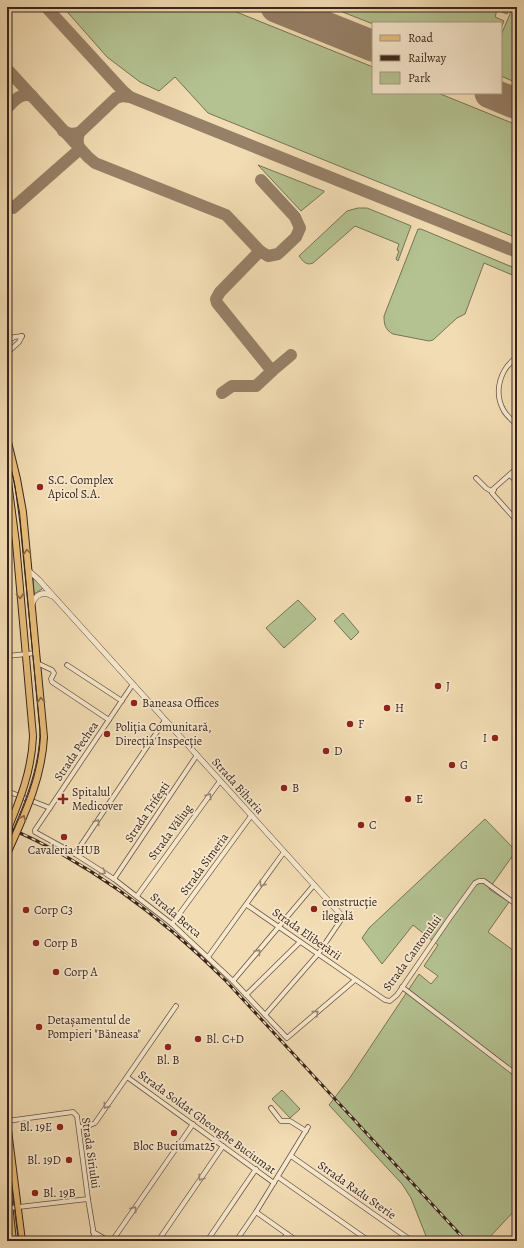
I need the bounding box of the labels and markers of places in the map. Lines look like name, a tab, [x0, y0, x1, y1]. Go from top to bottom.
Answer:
place label: S.C. Complex Apicol S.A.	[47, 472, 114, 502]
marker: S.C. Complex Apicol S.A.	[35, 482, 45, 492]
place label: J	[446, 678, 450, 694]
marker: J	[433, 681, 443, 691]
place label: Baneasa Offices	[142, 695, 219, 711]
marker: Baneasa Offices	[129, 698, 139, 708]
place label: H	[395, 700, 404, 716]
marker: H	[382, 703, 392, 713]
place label: F	[358, 716, 364, 732]
place label: Poliția Comunitară, Direcția Inspecție	[115, 719, 212, 749]
marker: F	[345, 719, 355, 729]
marker: Poliția Comunitară, Direcția Inspecție	[102, 729, 112, 739]
place label: I	[483, 730, 487, 746]
marker: I	[490, 733, 500, 743]
place label: D	[334, 743, 342, 759]
marker: D	[321, 746, 331, 756]
place label: G	[460, 757, 468, 773]
marker: G	[447, 760, 457, 770]
place label: B	[292, 780, 299, 796]
marker: B	[279, 783, 289, 793]
place label: Spitalul Medicover	[72, 784, 123, 814]
place label: E	[416, 791, 423, 807]
marker: Spitalul Medicover	[57, 793, 69, 805]
marker: E	[403, 794, 413, 804]
place label: C	[369, 817, 377, 833]
marker: C	[356, 820, 366, 830]
marker: Cavaleria HUB	[59, 832, 69, 842]
place label: Cavaleria HUB	[28, 842, 100, 858]
place label: construcție ilegală	[322, 894, 377, 924]
place label: Corp C3	[34, 902, 73, 918]
marker: construcție ilegală	[309, 904, 319, 914]
marker: Corp C3	[21, 905, 31, 915]
place label: Corp B	[44, 935, 78, 951]
marker: Corp B	[31, 938, 41, 948]
place label: Corp A	[64, 964, 99, 980]
marker: Corp A	[51, 967, 61, 977]
place label: Detașamentul de Pompieri "Băneasa"	[47, 1012, 142, 1042]
marker: Detașamentul de Pompieri "Băneasa"	[34, 1022, 44, 1032]
place label: Bl. C+D	[206, 1031, 244, 1047]
marker: Bl. C+D	[193, 1034, 203, 1044]
marker: Bl. B	[163, 1042, 173, 1052]
place label: Bl. B	[156, 1052, 180, 1068]
place label: Bl. 19E	[19, 1119, 52, 1135]
marker: Bl. 19E	[55, 1122, 65, 1132]
marker: Bloc Buciumat25	[169, 1128, 179, 1138]
place label: Bloc Buciumat25	[133, 1138, 215, 1154]
place label: Bl. 19D	[27, 1152, 61, 1168]
marker: Bl. 19D	[64, 1155, 74, 1165]
place label: Bl. 19B	[43, 1185, 76, 1201]
marker: Bl. 19B	[30, 1188, 40, 1198]

